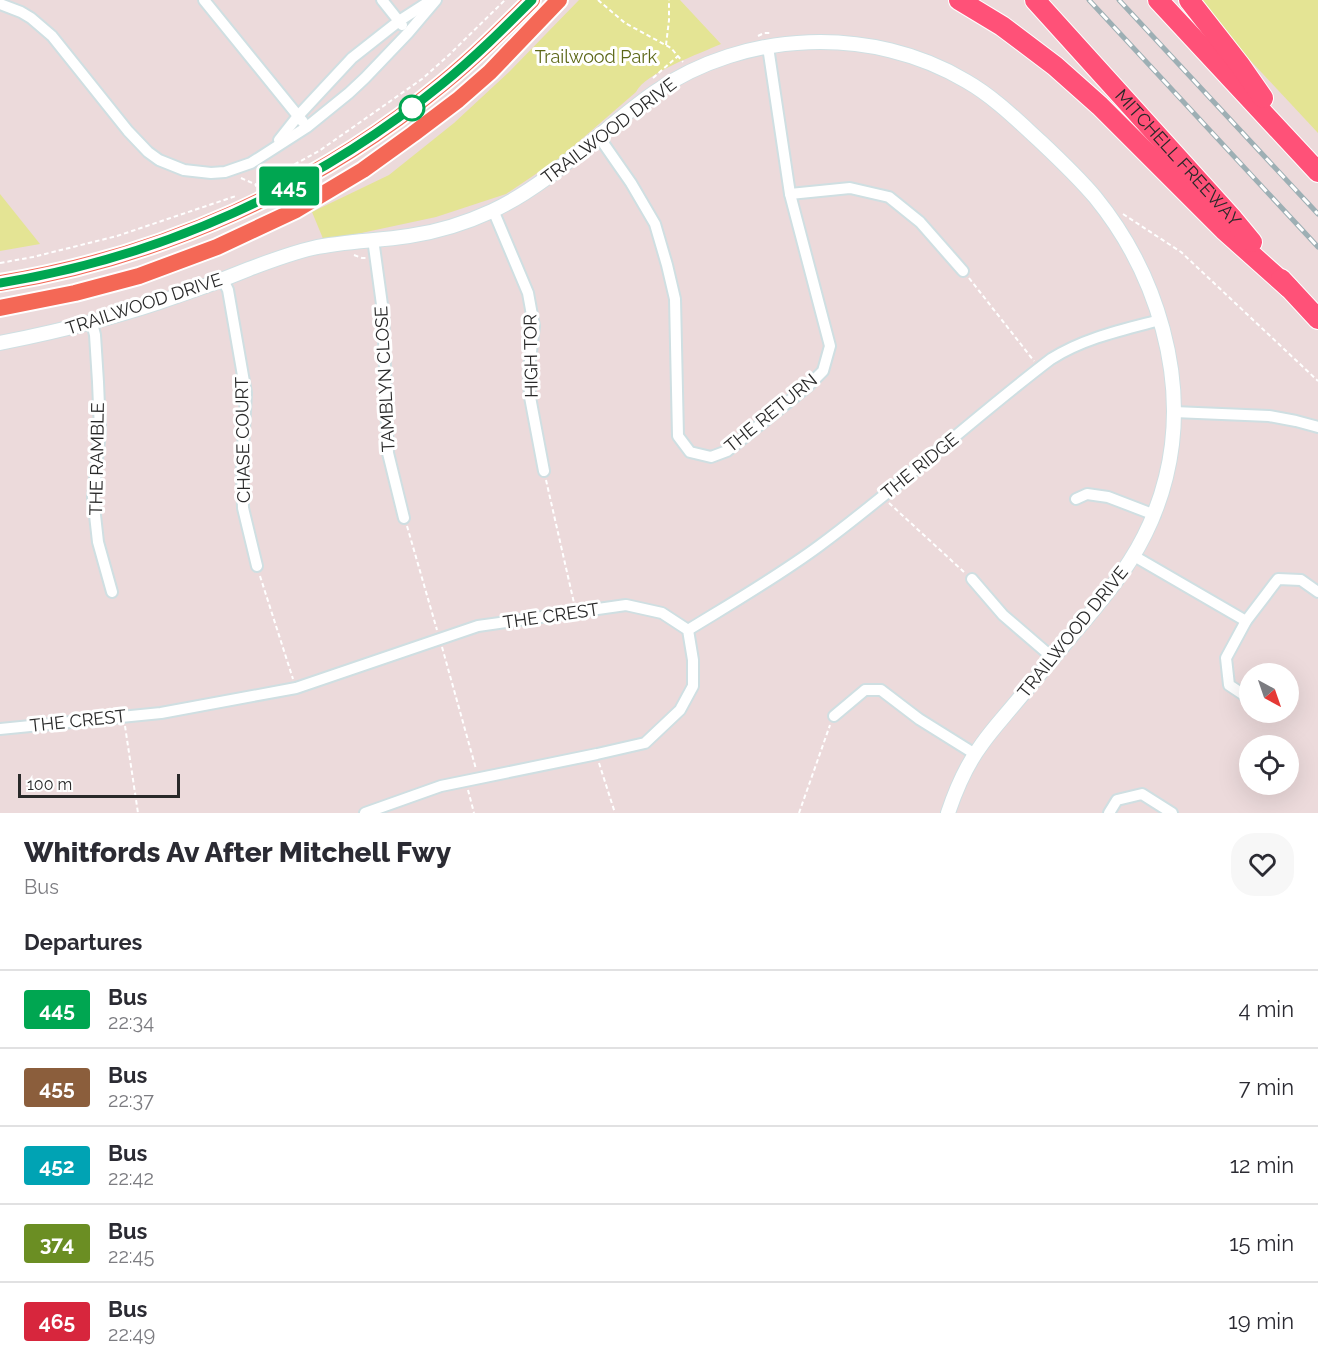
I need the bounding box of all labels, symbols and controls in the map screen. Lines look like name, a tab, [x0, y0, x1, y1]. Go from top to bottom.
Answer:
park label: Trailwood Park	[535, 46, 658, 67]
street label: TRAILWOOD DRIVE	[537, 73, 680, 188]
street label: MITCHELL FREEWAY	[1111, 85, 1246, 230]
unlabelled marker	[399, 95, 425, 121]
line badge: 445	[254, 166, 324, 206]
text: 445	[271, 174, 307, 199]
street label: TRAILWOOD DRIVE	[63, 268, 225, 339]
street label: TAMBLYN CLOSE	[370, 305, 399, 453]
street label: HIGH TOR	[519, 314, 542, 398]
street label: THE RETURN	[720, 369, 821, 456]
street label: CHASE COURT	[231, 377, 254, 503]
street label: THE RAMBLE	[85, 402, 108, 516]
street label: THE RIDGE	[877, 428, 962, 503]
street label: TRAILWOOD DRIVE	[1013, 562, 1132, 702]
street label: THE CREST	[502, 598, 600, 633]
north arrow	[1239, 663, 1299, 723]
map controls	[1239, 663, 1299, 795]
street label: THE CREST	[29, 705, 127, 736]
button: locate	[1239, 735, 1299, 795]
scale bar	[18, 771, 180, 798]
text: 100 m	[27, 775, 72, 794]
button: heart	[1231, 833, 1294, 896]
text: Whitfords Av After Mitchell Fwy	[24, 836, 451, 869]
text: Bus	[24, 875, 59, 899]
text: Departures	[24, 929, 142, 955]
text: Bus	[108, 984, 147, 1010]
text: 4 min	[1239, 996, 1294, 1022]
text: 445	[39, 997, 75, 1022]
text: 22:34	[108, 1010, 154, 1034]
text: Bus	[108, 1062, 147, 1088]
text: 7 min	[1239, 1074, 1294, 1100]
text: 455	[39, 1075, 75, 1100]
text: 22:37	[108, 1088, 154, 1112]
text: Bus	[108, 1140, 147, 1166]
text: 12 min	[1230, 1152, 1294, 1178]
text: 452	[39, 1153, 75, 1178]
text: 22:42	[108, 1166, 154, 1190]
text: Bus	[108, 1218, 147, 1244]
text: 15 min	[1229, 1230, 1294, 1256]
text: 374	[40, 1231, 74, 1256]
text: 22:45	[108, 1244, 154, 1268]
text: Bus	[108, 1296, 147, 1322]
text: 19 min	[1228, 1308, 1294, 1334]
text: 465	[39, 1309, 75, 1334]
text: 22:49	[108, 1322, 155, 1346]

